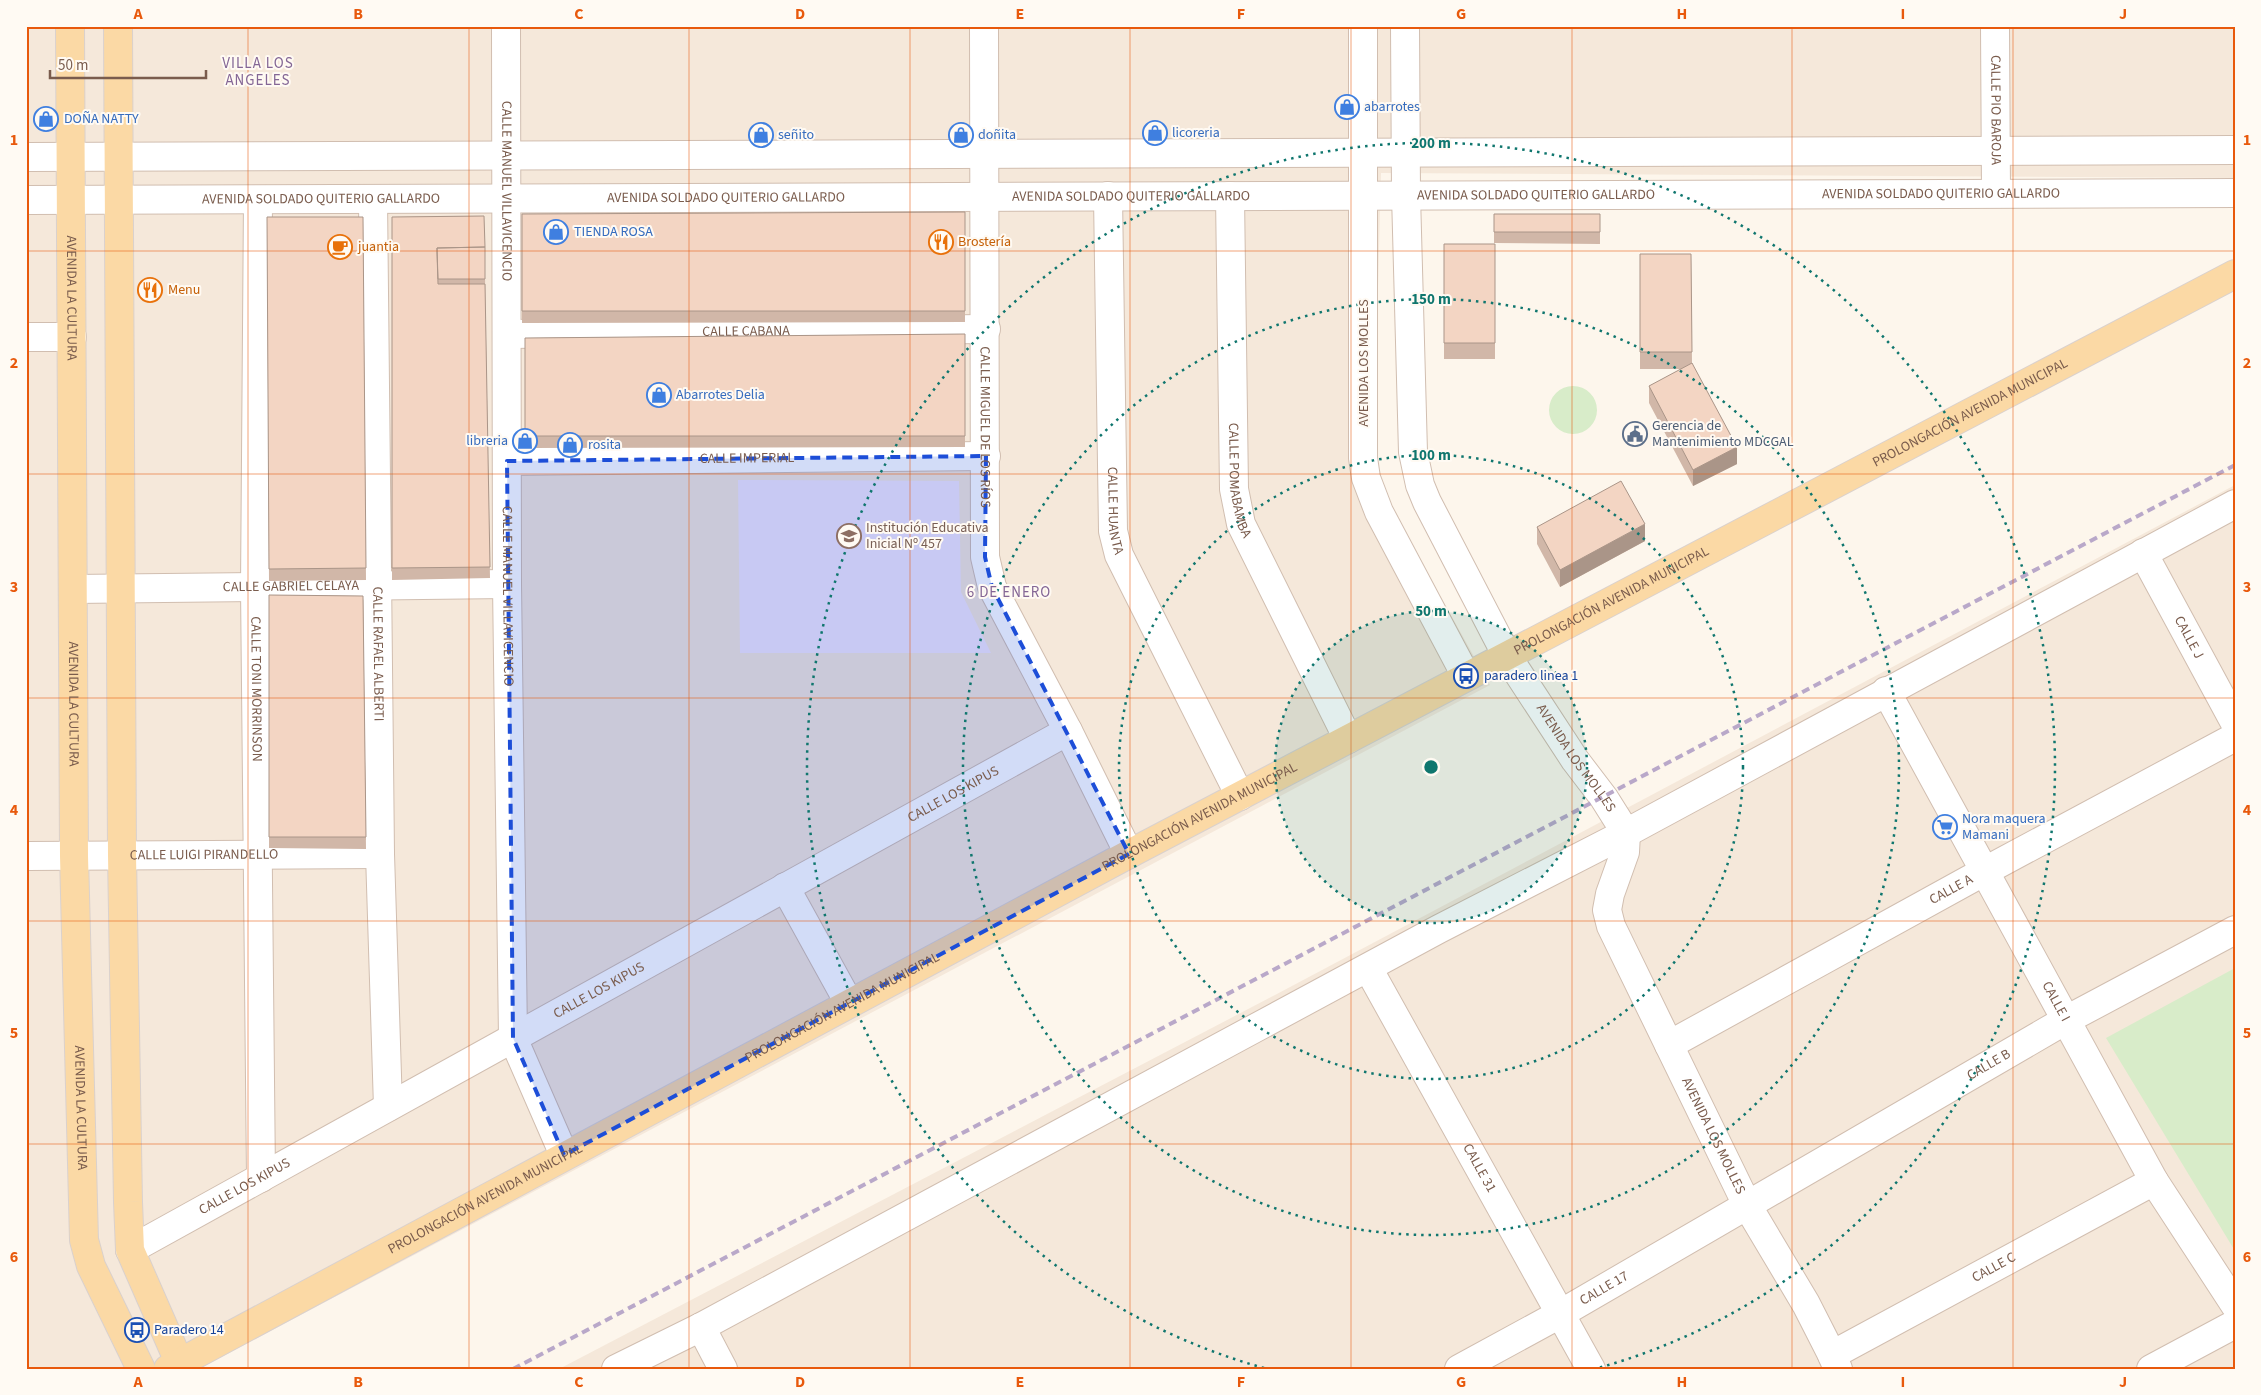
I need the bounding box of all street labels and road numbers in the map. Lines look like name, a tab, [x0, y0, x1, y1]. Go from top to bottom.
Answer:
street label: CALLE PIO BAROJA	[1985, 55, 2006, 165]
street label: CALLE MANUEL VILLAVICENCIO	[496, 101, 516, 281]
street label: AVENIDA SOLDADO QUITERIO GALLARDO	[1822, 184, 2060, 204]
street label: AVENIDA SOLDADO QUITERIO GALLARDO	[1417, 185, 1655, 206]
street label: AVENIDA SOLDADO QUITERIO GALLARDO	[1012, 186, 1250, 207]
street label: AVENIDA SOLDADO QUITERIO GALLARDO	[607, 187, 845, 208]
street label: AVENIDA SOLDADO QUITERIO GALLARDO	[202, 189, 440, 209]
street label: AVENIDA LA CULTURA	[61, 235, 82, 361]
street label: AVENIDA LOS MOLLES	[1354, 299, 1374, 427]
street label: CALLE CABANA	[702, 321, 790, 342]
street label: CALLE MIGUEL DE LOS RÍOS	[975, 346, 995, 508]
street label: PROLONGACIÓN AVENIDA MUNICIPAL	[1869, 353, 2071, 472]
street label: CALLE POMABAMBA	[1223, 423, 1257, 542]
street label: CALLE IMPERIAL	[700, 448, 795, 469]
street label: CALLE HUANTA	[1102, 467, 1129, 557]
street label: CALLE MANUEL VILLAVICENCIO	[497, 506, 518, 686]
street label: PROLONGACIÓN AVENIDA MUNICIPAL	[1510, 541, 1713, 661]
street label: CALLE GABRIEL CELAYA	[223, 576, 360, 597]
street label: CALLE RAFAEL ALBERTI	[367, 586, 389, 722]
street label: CALLE J	[2169, 612, 2208, 662]
street label: CALLE TONI MORRINSON	[245, 616, 267, 762]
street label: AVENIDA LA CULTURA	[63, 641, 84, 767]
street label: AVENIDA LOS MOLLES	[1531, 700, 1620, 816]
street label: PROLONGACIÓN AVENIDA MUNICIPAL	[1098, 757, 1301, 877]
street label: CALLE LOS KIPUS	[904, 761, 1003, 828]
street label: CALLE LUIGI PIRANDELLO	[130, 845, 278, 865]
street label: CALLE A	[1926, 869, 1977, 910]
street label: PROLONGACIÓN AVENIDA MUNICIPAL	[741, 947, 943, 1068]
street label: CALLE LOS KIPUS	[550, 957, 648, 1024]
street label: CALLE I	[2037, 978, 2075, 1025]
street label: CALLE B	[1963, 1044, 2014, 1085]
street label: AVENIDA LA CULTURA	[69, 1045, 92, 1171]
street label: AVENIDA LOS MOLLES	[1676, 1074, 1750, 1198]
street label: PROLONGACIÓN AVENIDA MUNICIPAL	[385, 1139, 586, 1259]
street label: CALLE 31	[1458, 1140, 1501, 1196]
street label: CALLE LOS KIPUS	[195, 1153, 294, 1220]
street label: CALLE C	[1968, 1247, 2019, 1288]
street label: CALLE 17	[1576, 1266, 1632, 1310]

